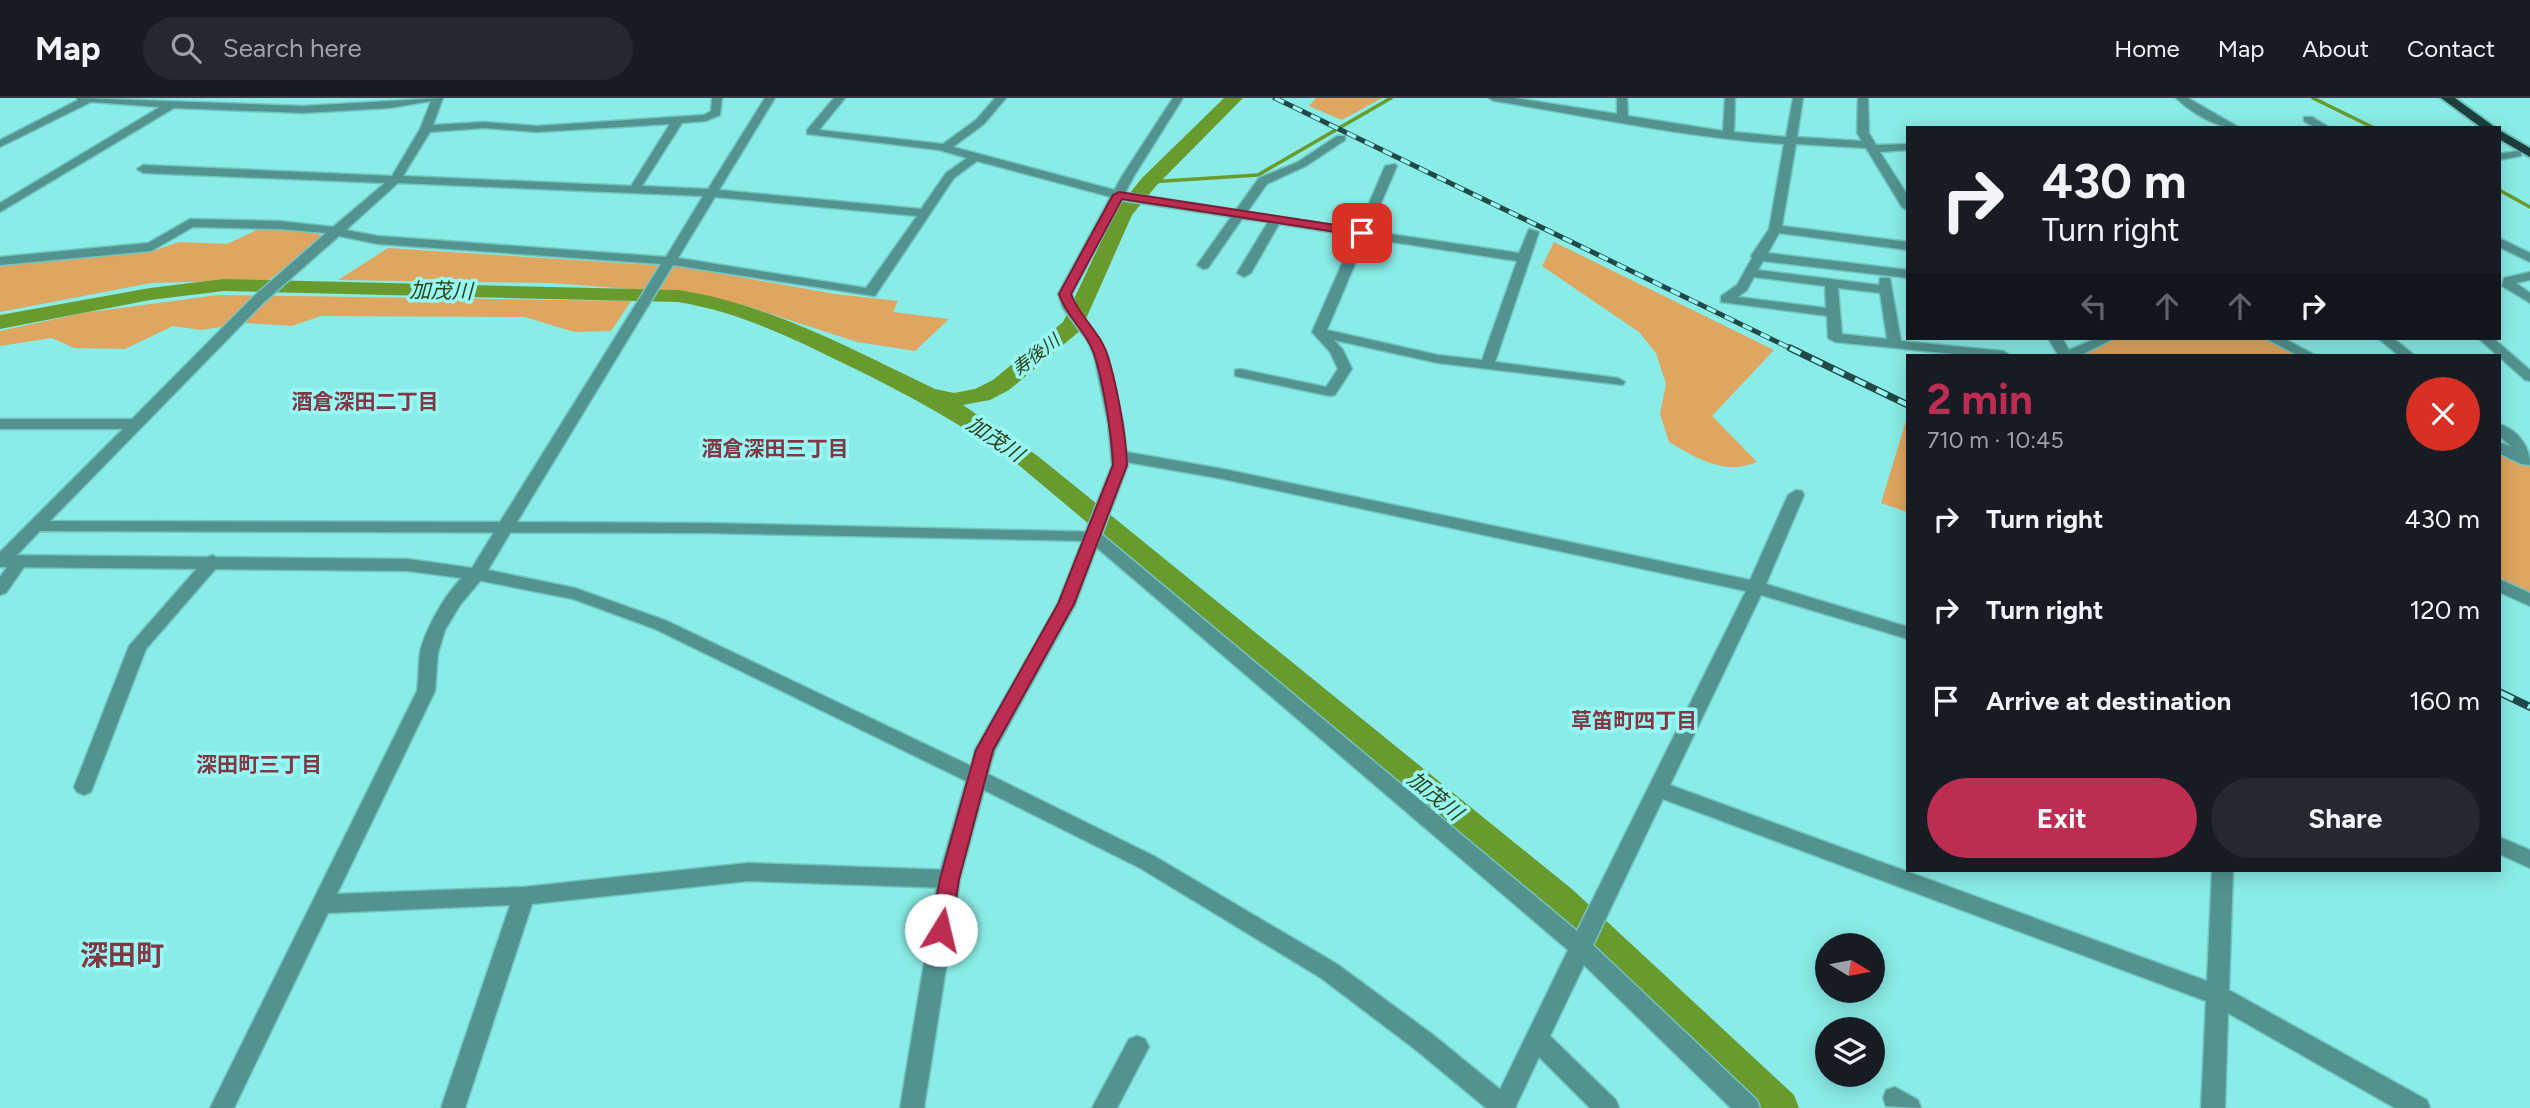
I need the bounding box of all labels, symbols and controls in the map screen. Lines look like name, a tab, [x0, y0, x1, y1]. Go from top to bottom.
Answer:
search box	[143, 17, 633, 80]
text: Map	[35, 29, 101, 68]
icon: search	[167, 29, 205, 67]
text: Search here	[223, 32, 362, 64]
text: Home	[2114, 34, 2180, 63]
text: Map	[2218, 34, 2264, 63]
text: About	[2302, 34, 2369, 63]
text: Contact	[2407, 34, 2495, 63]
text: 430 m	[2042, 151, 2186, 210]
icon: right	[1927, 154, 2018, 245]
pin	[1332, 203, 1392, 263]
text: Turn right	[2042, 211, 2180, 249]
icon: arrive	[1343, 214, 1381, 252]
water label: 加茂川	[409, 277, 475, 304]
icon: left	[2075, 287, 2113, 325]
icon: ahead	[2148, 287, 2186, 325]
icon: ahead	[2221, 287, 2259, 325]
icon: right	[2294, 287, 2332, 325]
water label: 寿後川	[1008, 328, 1066, 380]
text: 2 min	[1927, 374, 2033, 425]
button: close	[2406, 377, 2480, 451]
district label: 酒倉深田二丁目	[292, 389, 439, 414]
water label: 加茂川	[962, 411, 1030, 468]
text: 710 m · 10:45	[1927, 426, 2064, 454]
district label: 酒倉深田三丁目	[702, 436, 849, 461]
icon: right	[1927, 500, 1965, 538]
text: Turn right	[1986, 503, 2103, 535]
text: 430 m	[2404, 503, 2480, 535]
icon: right	[1927, 591, 1965, 629]
text: Turn right	[1986, 594, 2103, 626]
text: 120 m	[2410, 594, 2480, 626]
icon: arrive	[1927, 682, 1965, 720]
text: Arrive at destination	[1986, 685, 2231, 717]
text: 160 m	[2409, 685, 2480, 717]
district label: 草笛町四丁目	[1571, 708, 1697, 733]
district label: 深田町三丁目	[196, 752, 322, 777]
water label: 加茂川	[1403, 766, 1469, 826]
button: Exit	[1927, 778, 2197, 858]
button: Share	[2211, 778, 2480, 858]
position arrow	[904, 893, 978, 967]
north arrow	[1815, 933, 1885, 1003]
map controls	[1815, 933, 1885, 1087]
district label: 深田町	[80, 938, 164, 972]
button: layers	[1815, 1017, 1885, 1087]

